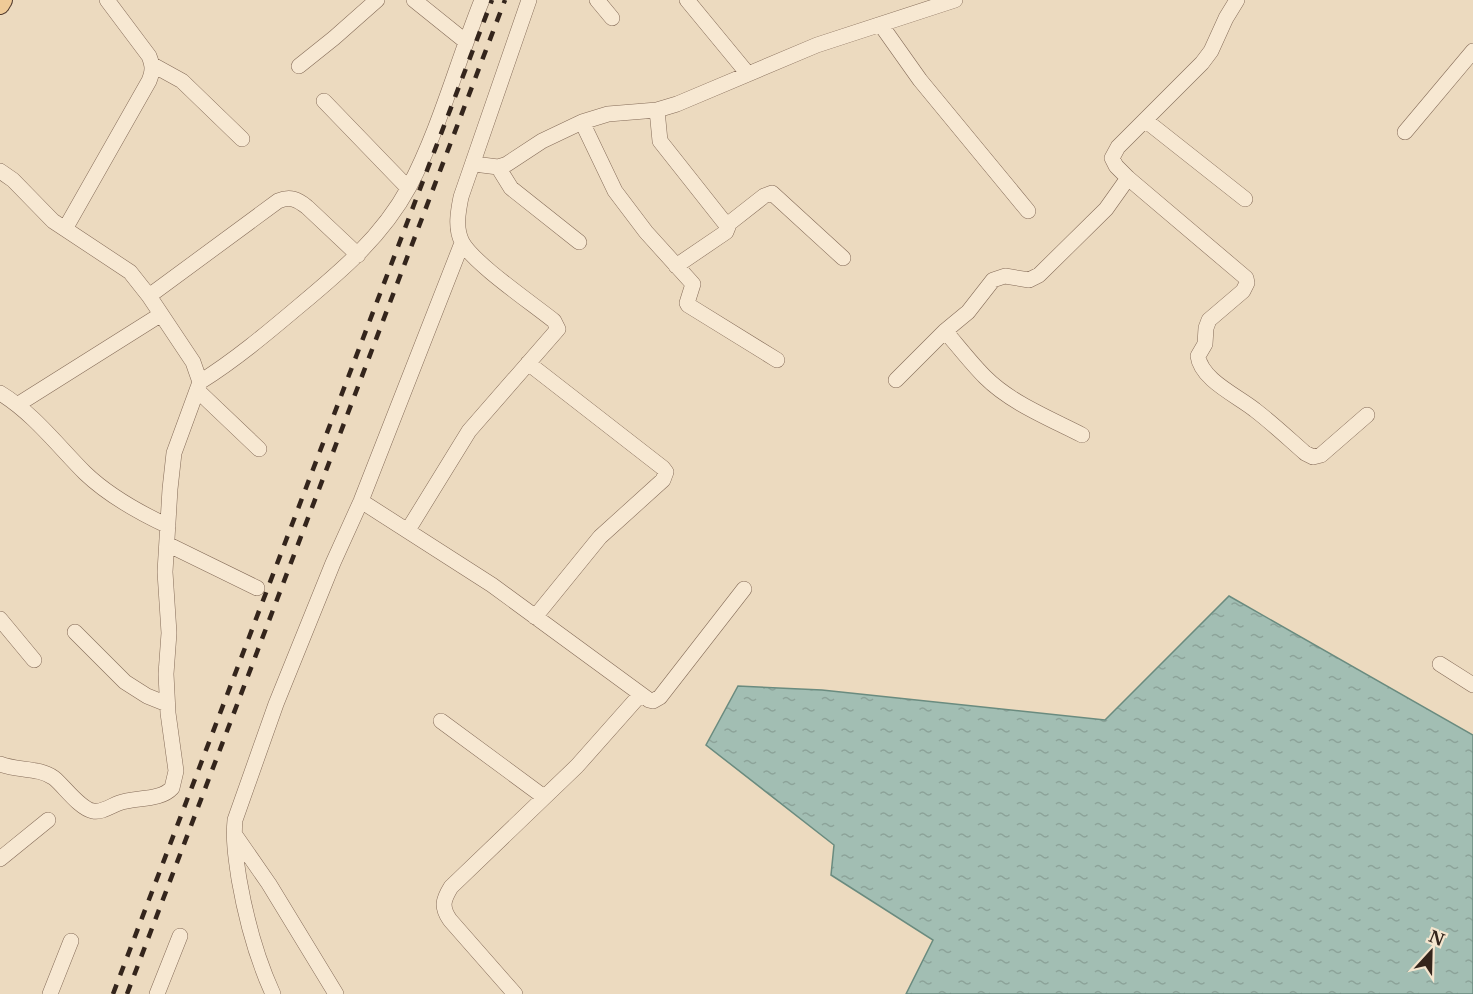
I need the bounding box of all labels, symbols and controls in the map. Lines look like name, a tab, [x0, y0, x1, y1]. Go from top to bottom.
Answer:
north arrow	[1401, 922, 1461, 982]
text: N	[1426, 926, 1447, 950]

